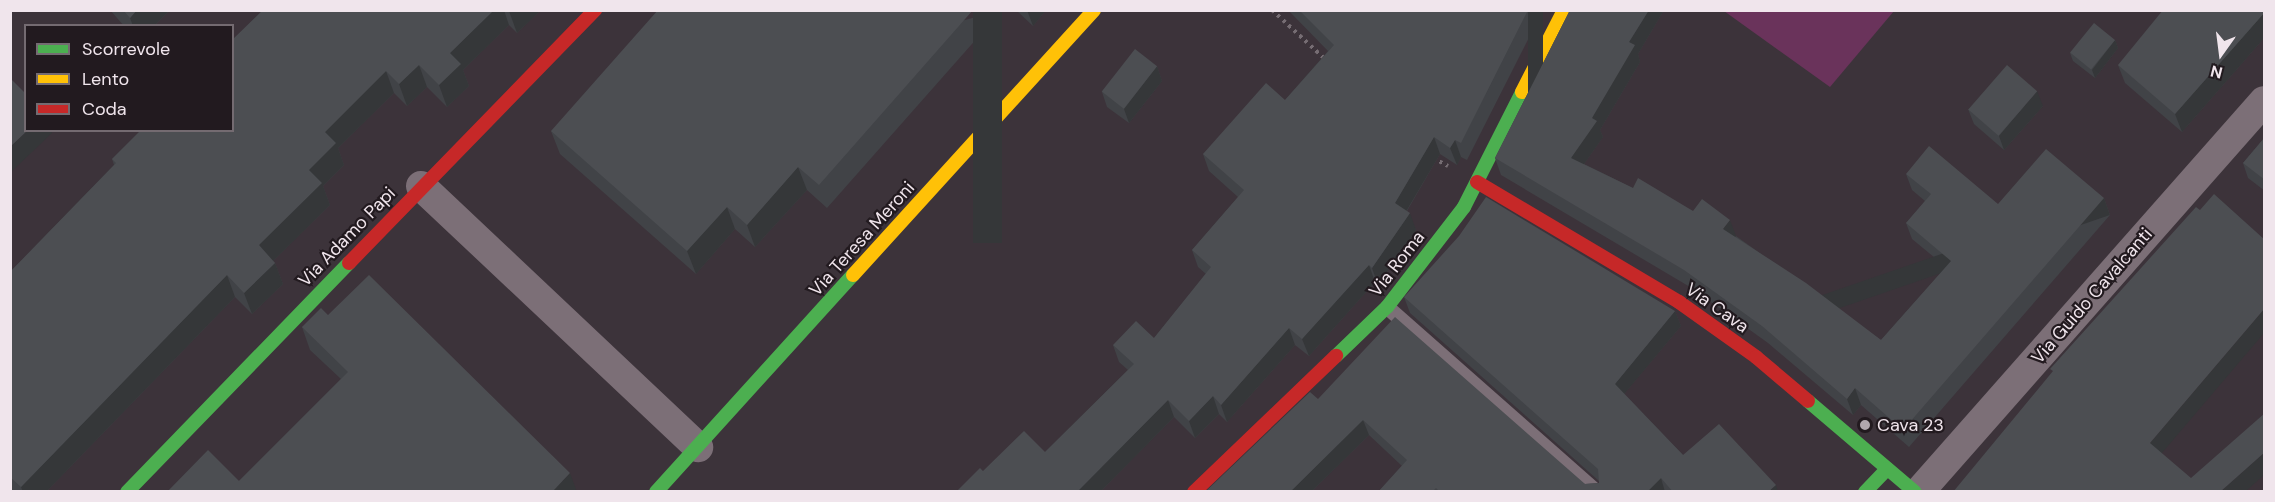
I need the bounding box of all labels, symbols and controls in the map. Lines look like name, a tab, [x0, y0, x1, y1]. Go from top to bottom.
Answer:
legend	[24, 24, 234, 132]
north arrow	[2191, 24, 2251, 84]
text: Scorrevole	[82, 37, 170, 61]
text: N	[2208, 60, 2225, 84]
text: Lento	[82, 67, 129, 91]
text: Coda	[82, 97, 127, 121]
street label: Via Teresa Meroni	[805, 177, 919, 301]
street label: Via Adamo Papi	[294, 183, 400, 291]
street label: Via Guido Cavalcanti	[2027, 224, 2157, 368]
street label: Via Roma	[1365, 227, 1429, 301]
street label: Via Cava	[1681, 278, 1753, 338]
place label: Cava 23	[1877, 414, 1944, 436]
marker: Cava 23	[1858, 418, 1872, 432]

